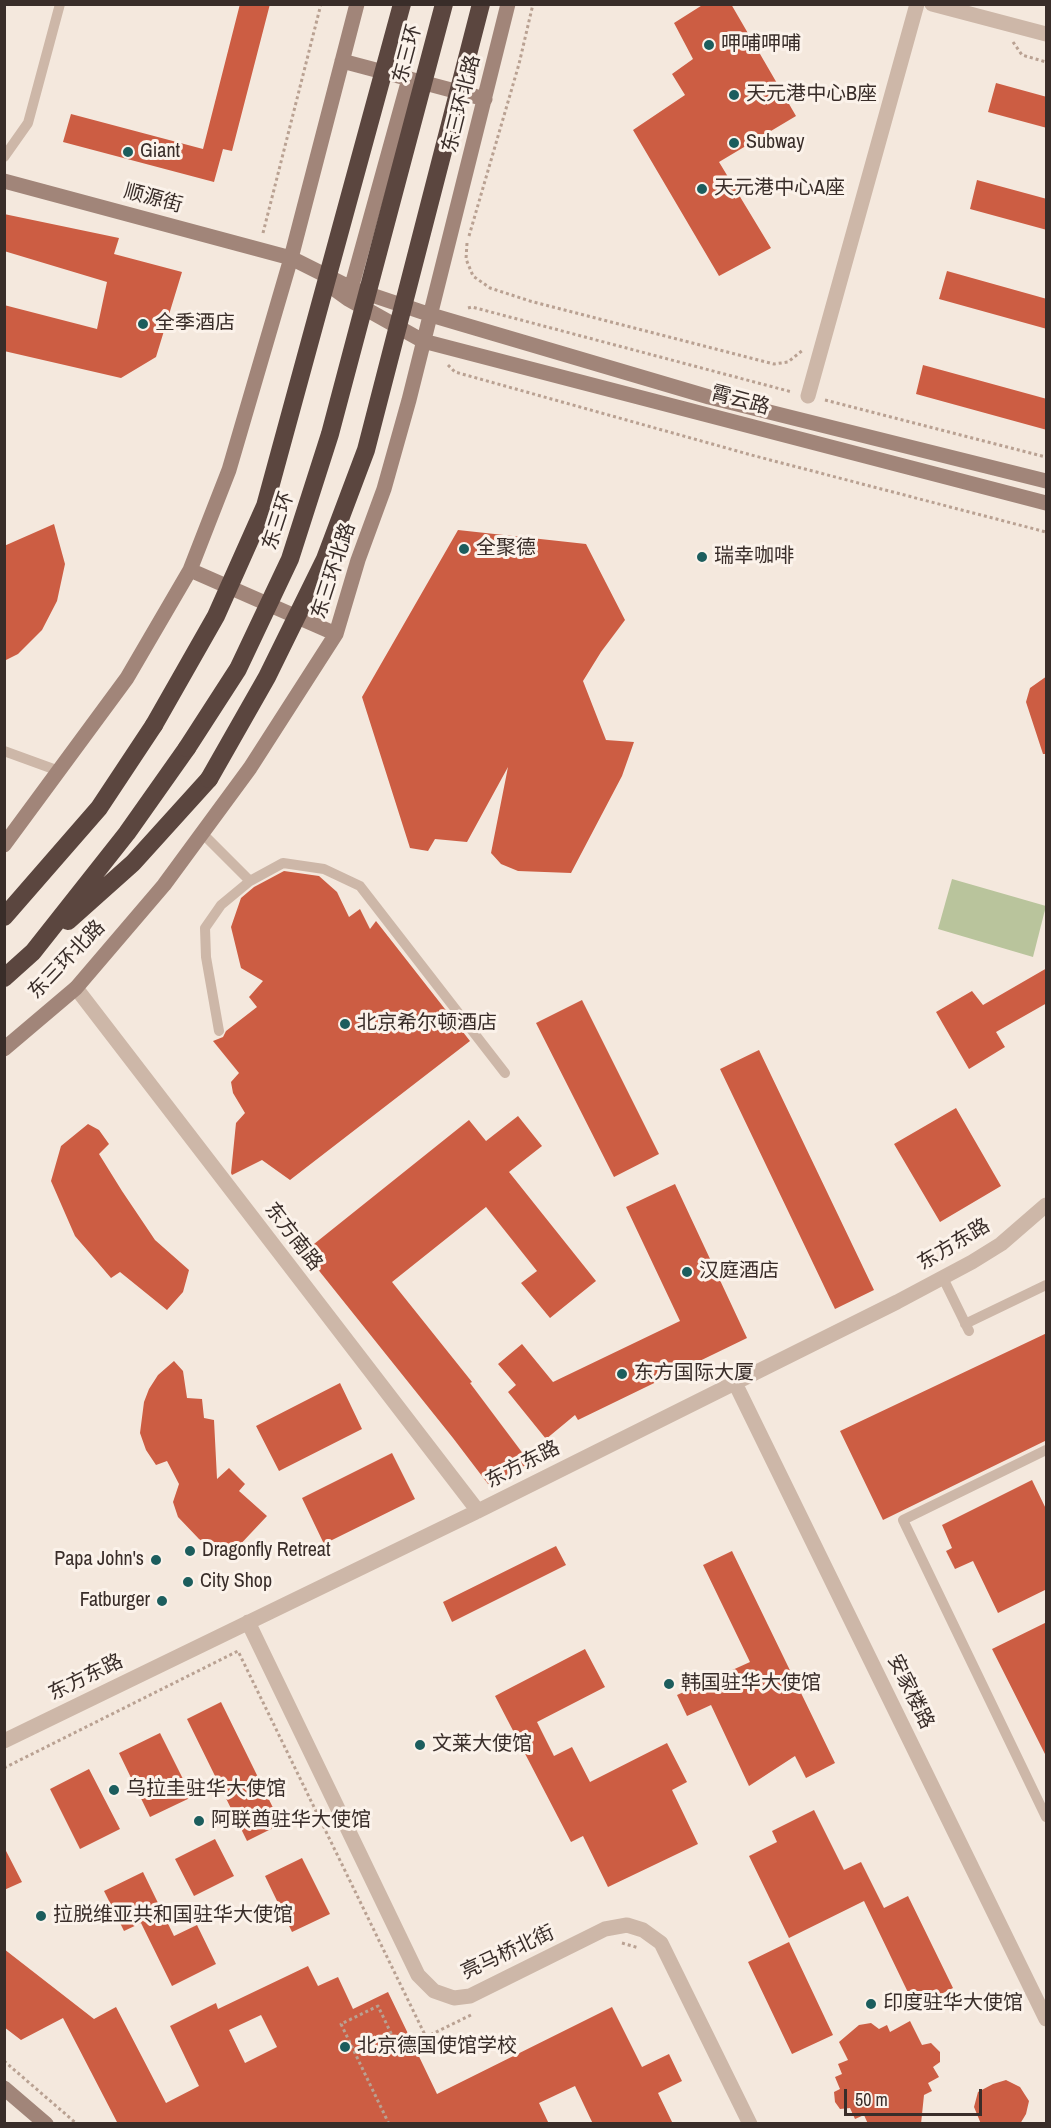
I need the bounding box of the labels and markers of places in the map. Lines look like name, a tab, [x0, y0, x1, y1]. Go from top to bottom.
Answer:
place label: 呷哺呷哺	[721, 33, 801, 57]
marker: 呷哺呷哺	[702, 38, 716, 52]
place label: 天元港中心B座	[746, 83, 877, 107]
marker: 天元港中心B座	[727, 88, 741, 102]
place label: Subway	[746, 131, 804, 155]
marker: Subway	[727, 136, 741, 150]
place label: Giant	[140, 140, 180, 164]
marker: Giant	[121, 145, 135, 159]
place label: 天元港中心A座	[714, 177, 845, 201]
marker: 天元港中心A座	[695, 182, 709, 196]
place label: 全季酒店	[155, 312, 235, 336]
marker: 全季酒店	[136, 317, 150, 331]
place label: 全聚德	[476, 537, 536, 561]
marker: 全聚德	[457, 542, 471, 556]
place label: 瑞幸咖啡	[714, 545, 794, 569]
marker: 瑞幸咖啡	[695, 550, 709, 564]
place label: 北京希尔顿酒店	[357, 1012, 497, 1036]
marker: 北京希尔顿酒店	[338, 1017, 352, 1031]
place label: 汉庭酒店	[699, 1260, 779, 1284]
marker: 汉庭酒店	[680, 1265, 694, 1279]
place label: 东方国际大厦	[634, 1362, 754, 1386]
marker: 东方国际大厦	[615, 1367, 629, 1381]
place label: Dragonfly Retreat	[202, 1539, 331, 1563]
marker: Dragonfly Retreat	[183, 1544, 197, 1558]
place label: Papa John's	[54, 1548, 144, 1572]
marker: Papa John's	[149, 1553, 163, 1567]
place label: City Shop	[200, 1570, 272, 1594]
marker: City Shop	[181, 1575, 195, 1589]
place label: Fatburger	[80, 1589, 150, 1613]
marker: Fatburger	[155, 1594, 169, 1608]
place label: 韩国驻华大使馆	[681, 1672, 821, 1696]
marker: 韩国驻华大使馆	[662, 1677, 676, 1691]
place label: 文莱大使馆	[432, 1733, 532, 1757]
marker: 文莱大使馆	[413, 1738, 427, 1752]
place label: 乌拉圭驻华大使馆	[126, 1778, 286, 1802]
marker: 乌拉圭驻华大使馆	[107, 1783, 121, 1797]
place label: 阿联酋驻华大使馆	[211, 1809, 371, 1833]
marker: 阿联酋驻华大使馆	[192, 1814, 206, 1828]
place label: 拉脱维亚共和国驻华大使馆	[53, 1904, 293, 1928]
marker: 拉脱维亚共和国驻华大使馆	[34, 1909, 48, 1923]
place label: 印度驻华大使馆	[883, 1992, 1023, 2016]
marker: 印度驻华大使馆	[864, 1997, 878, 2011]
place label: 北京德国使馆学校	[357, 2035, 517, 2059]
marker: 北京德国使馆学校	[338, 2040, 352, 2054]

